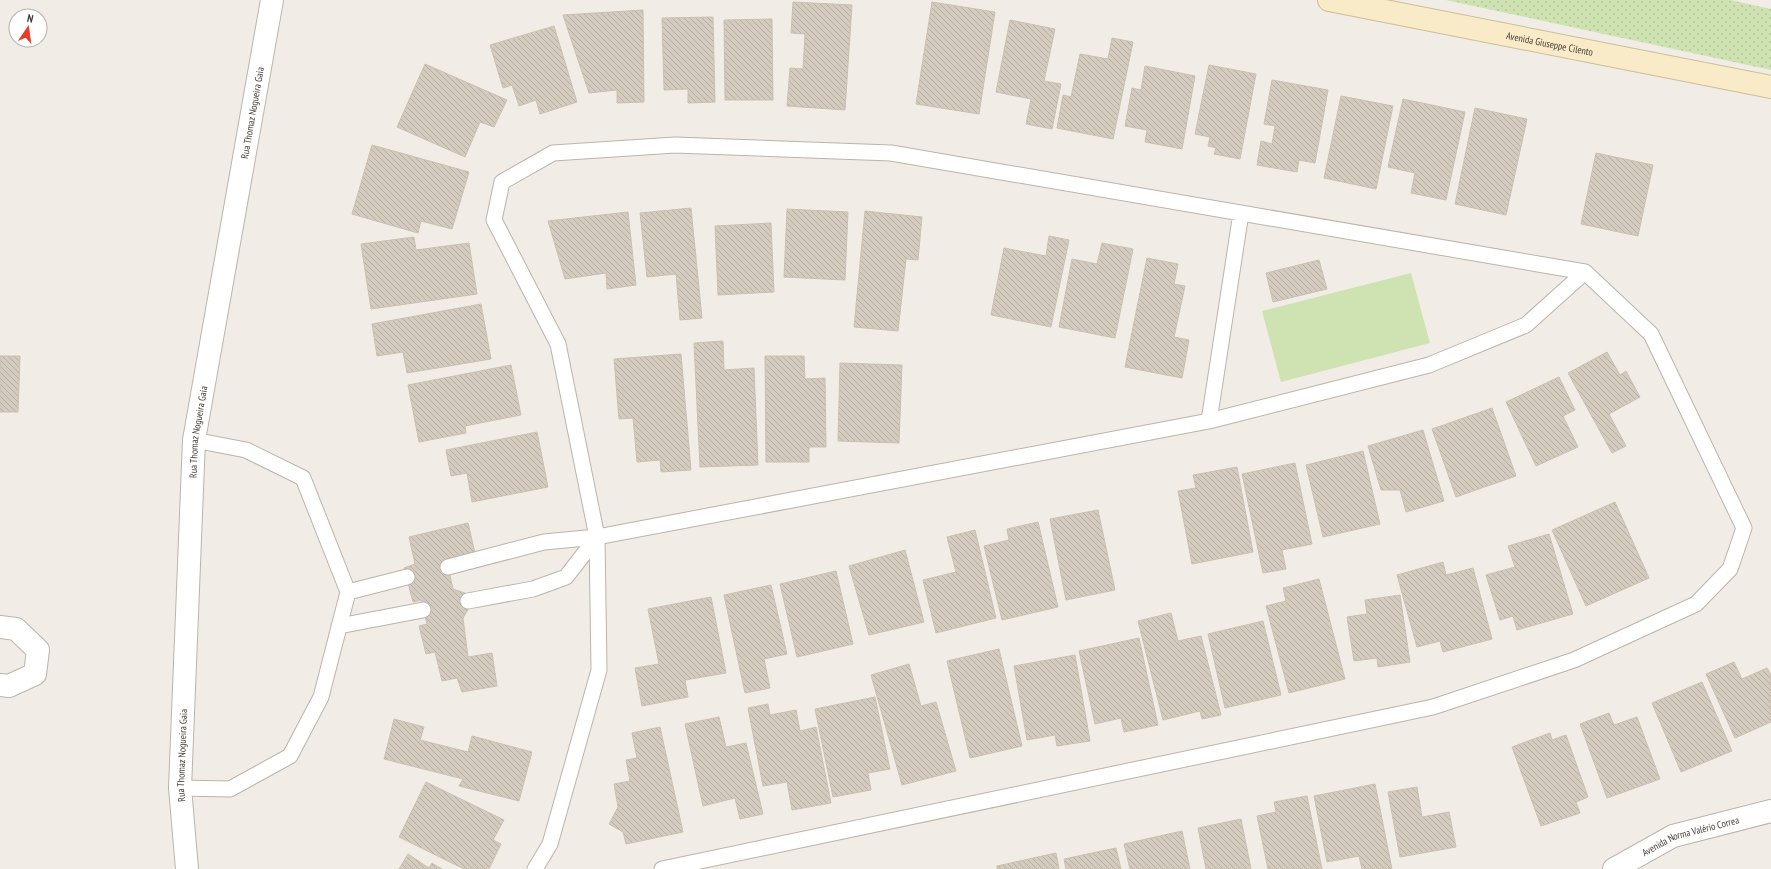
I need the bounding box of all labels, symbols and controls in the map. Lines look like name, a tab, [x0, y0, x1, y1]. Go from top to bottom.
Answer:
north arrow	[8, 8, 48, 48]
text: N	[26, 11, 35, 26]
street label: Avenida Giuseppe Cilento	[1505, 29, 1594, 59]
street label: Rua Thomaz Nogueira Gaia	[238, 66, 267, 160]
street label: Rua Thomaz Nogueira Gaia	[186, 385, 210, 478]
street label: Rua Thomaz Nogueira Gaia	[174, 709, 190, 802]
street label: Avenida Norma Valério Correa	[1640, 813, 1740, 859]

